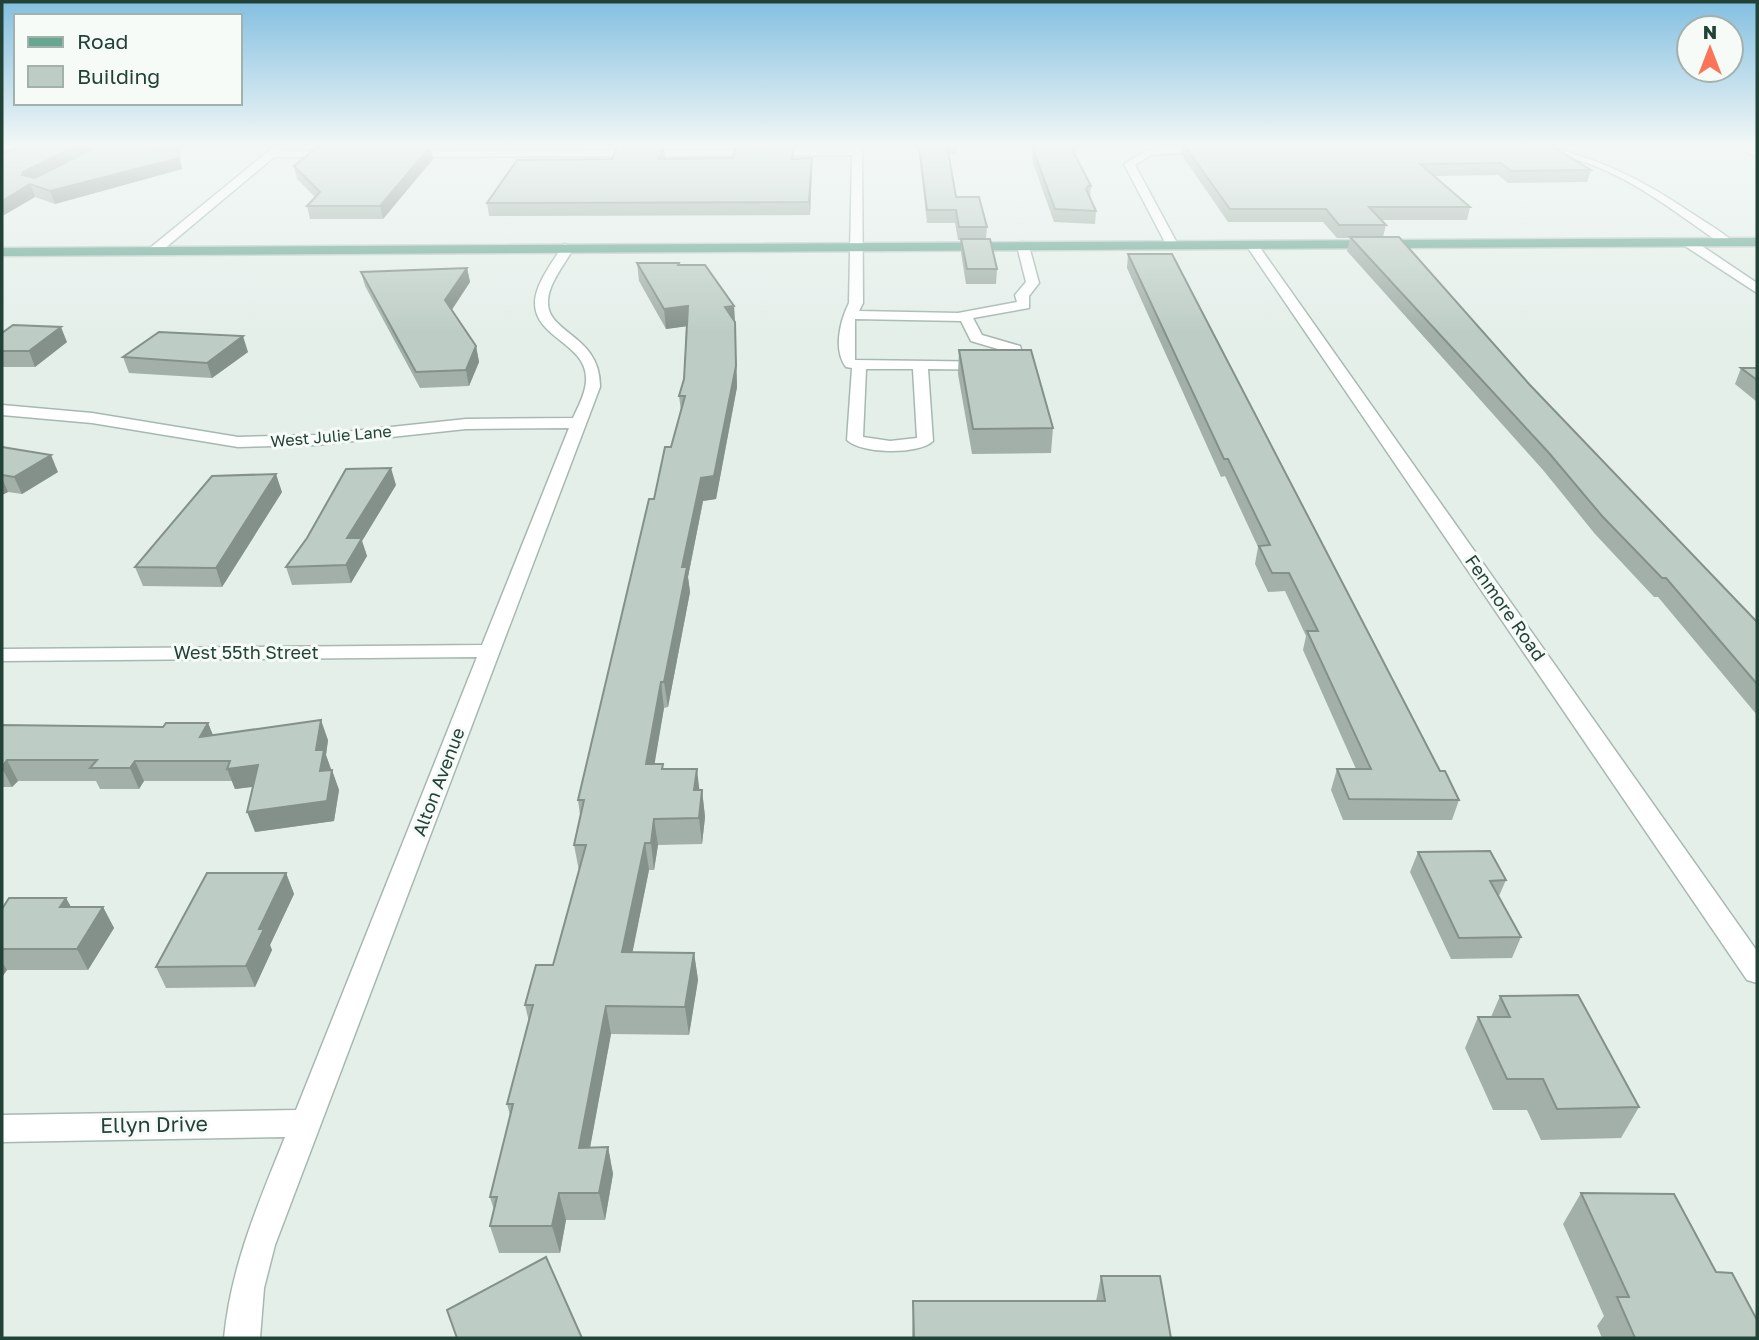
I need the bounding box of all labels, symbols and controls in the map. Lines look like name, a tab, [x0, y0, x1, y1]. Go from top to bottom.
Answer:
legend	[14, 14, 242, 105]
north arrow	[1675, 14, 1745, 84]
text: N	[1703, 20, 1717, 43]
text: Road	[77, 28, 128, 54]
text: Building	[77, 63, 160, 89]
street label: West Julie Lane	[270, 421, 392, 451]
street label: Fenmore Road	[1461, 550, 1551, 665]
street label: West 55th Street	[173, 641, 319, 663]
street label: Alton Avenue	[407, 724, 469, 839]
street label: Ellyn Drive	[100, 1110, 208, 1138]

